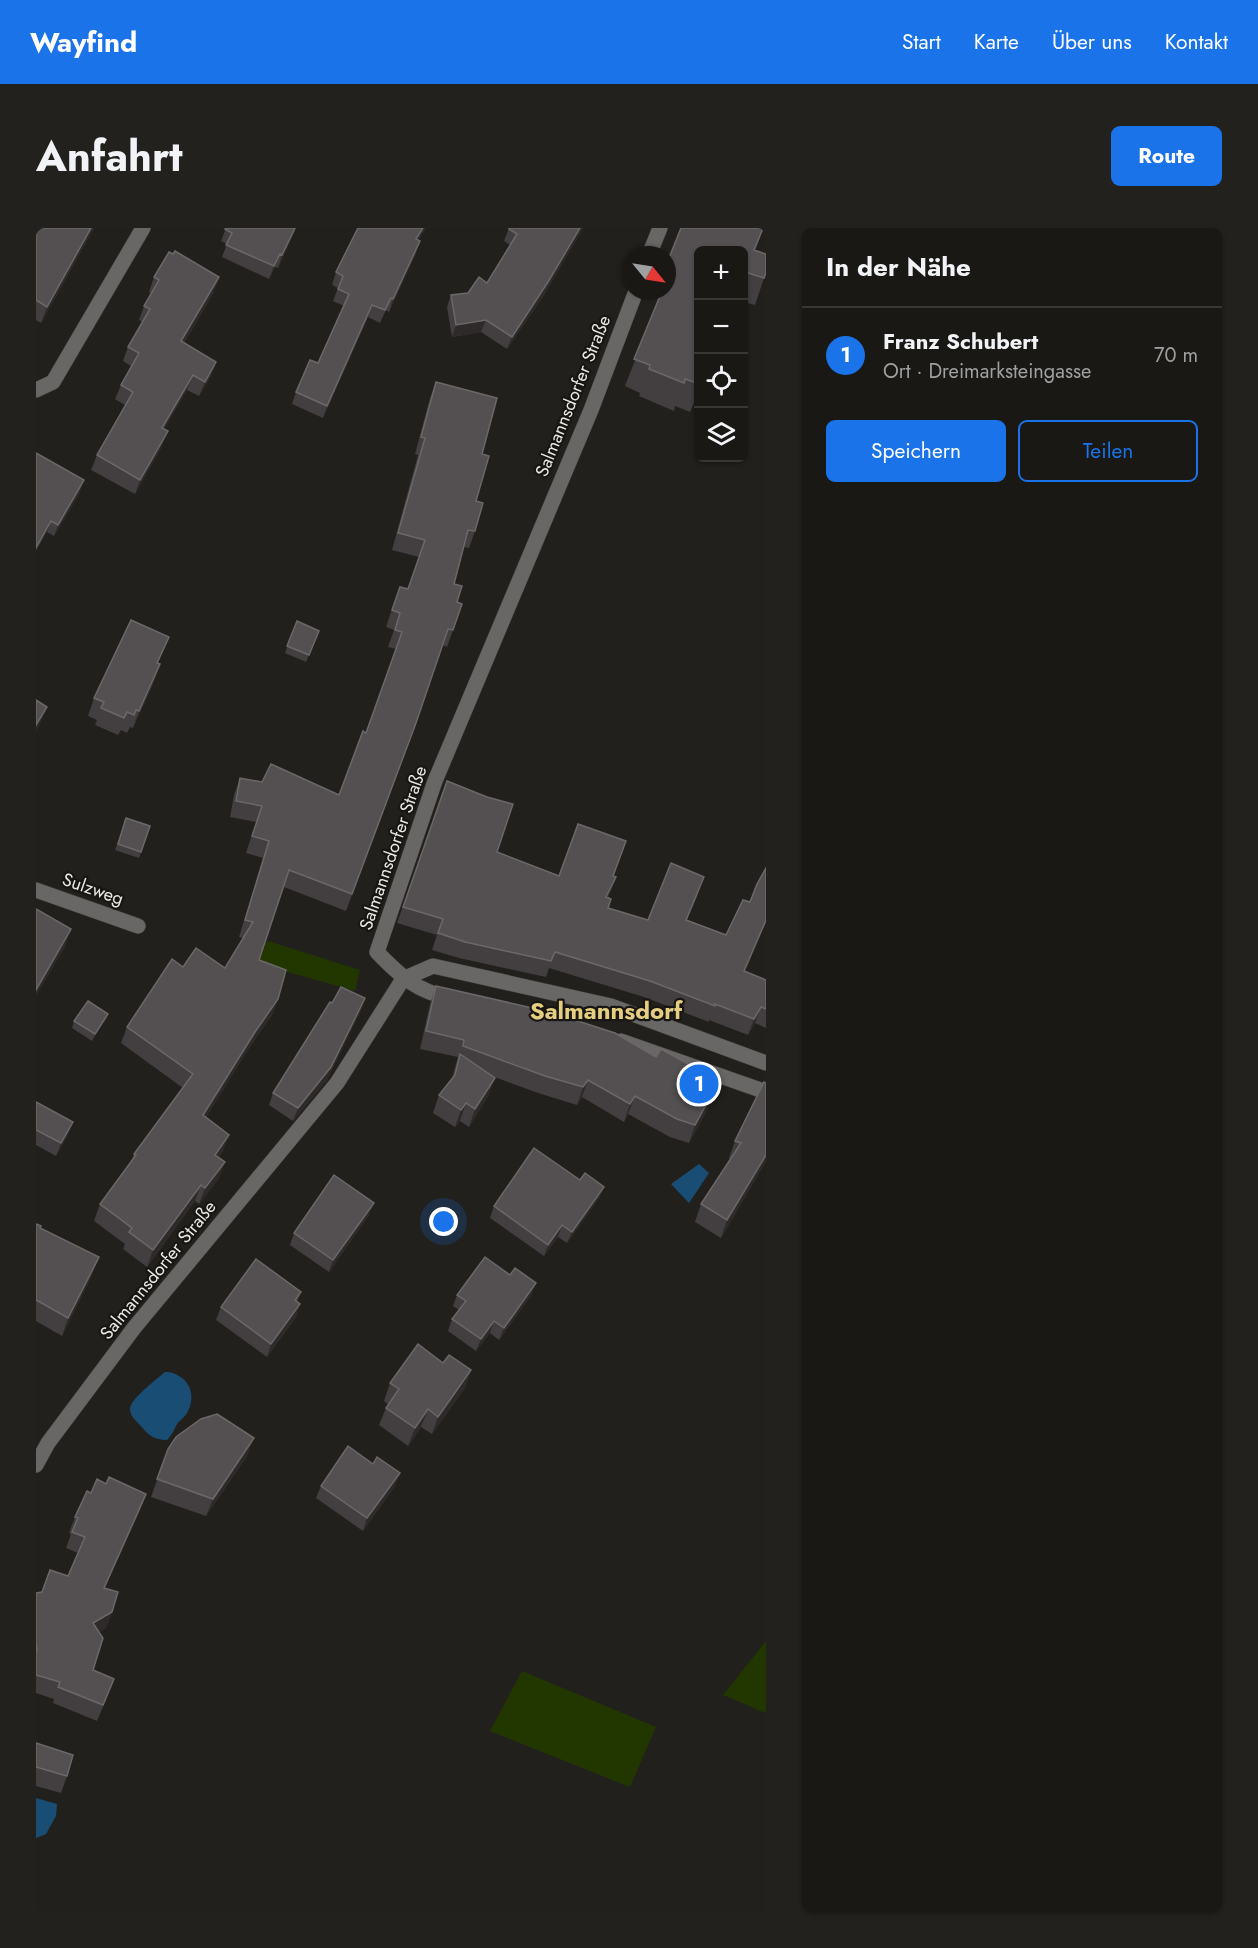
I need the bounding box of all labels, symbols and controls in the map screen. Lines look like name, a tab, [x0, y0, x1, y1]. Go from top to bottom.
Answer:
text: Wayfind	[30, 22, 137, 63]
text: Start	[902, 27, 941, 57]
text: Karte	[974, 27, 1019, 57]
text: Über uns	[1052, 27, 1132, 57]
text: Kontakt	[1165, 27, 1228, 57]
text: Anfahrt	[36, 126, 183, 187]
button: Route	[1111, 126, 1222, 186]
north arrow	[622, 246, 676, 300]
map controls	[694, 246, 748, 462]
button: +	[694, 246, 748, 300]
text: In der Nähe	[826, 248, 971, 286]
button: −	[694, 300, 748, 354]
street label: Salmannsdorfer Straße	[529, 311, 617, 481]
text: Franz Schubert	[883, 325, 1038, 357]
text: 1	[840, 341, 851, 370]
text: 70 m	[1154, 341, 1198, 370]
button: locate	[694, 354, 748, 408]
text: Ort · Dreimarksteingasse	[883, 357, 1091, 386]
button: layers	[694, 408, 748, 462]
button: Speichern	[826, 420, 1006, 482]
button: Teilen	[1018, 420, 1198, 482]
street label: Salmannsdorfer Straße	[353, 762, 433, 934]
street label: Sulzweg	[59, 866, 127, 912]
district label: Salmannsdorf	[530, 993, 684, 1028]
pin: 1	[680, 1062, 718, 1106]
street label: Salmannsdorfer Straße	[94, 1195, 222, 1345]
your location	[429, 1207, 458, 1236]

